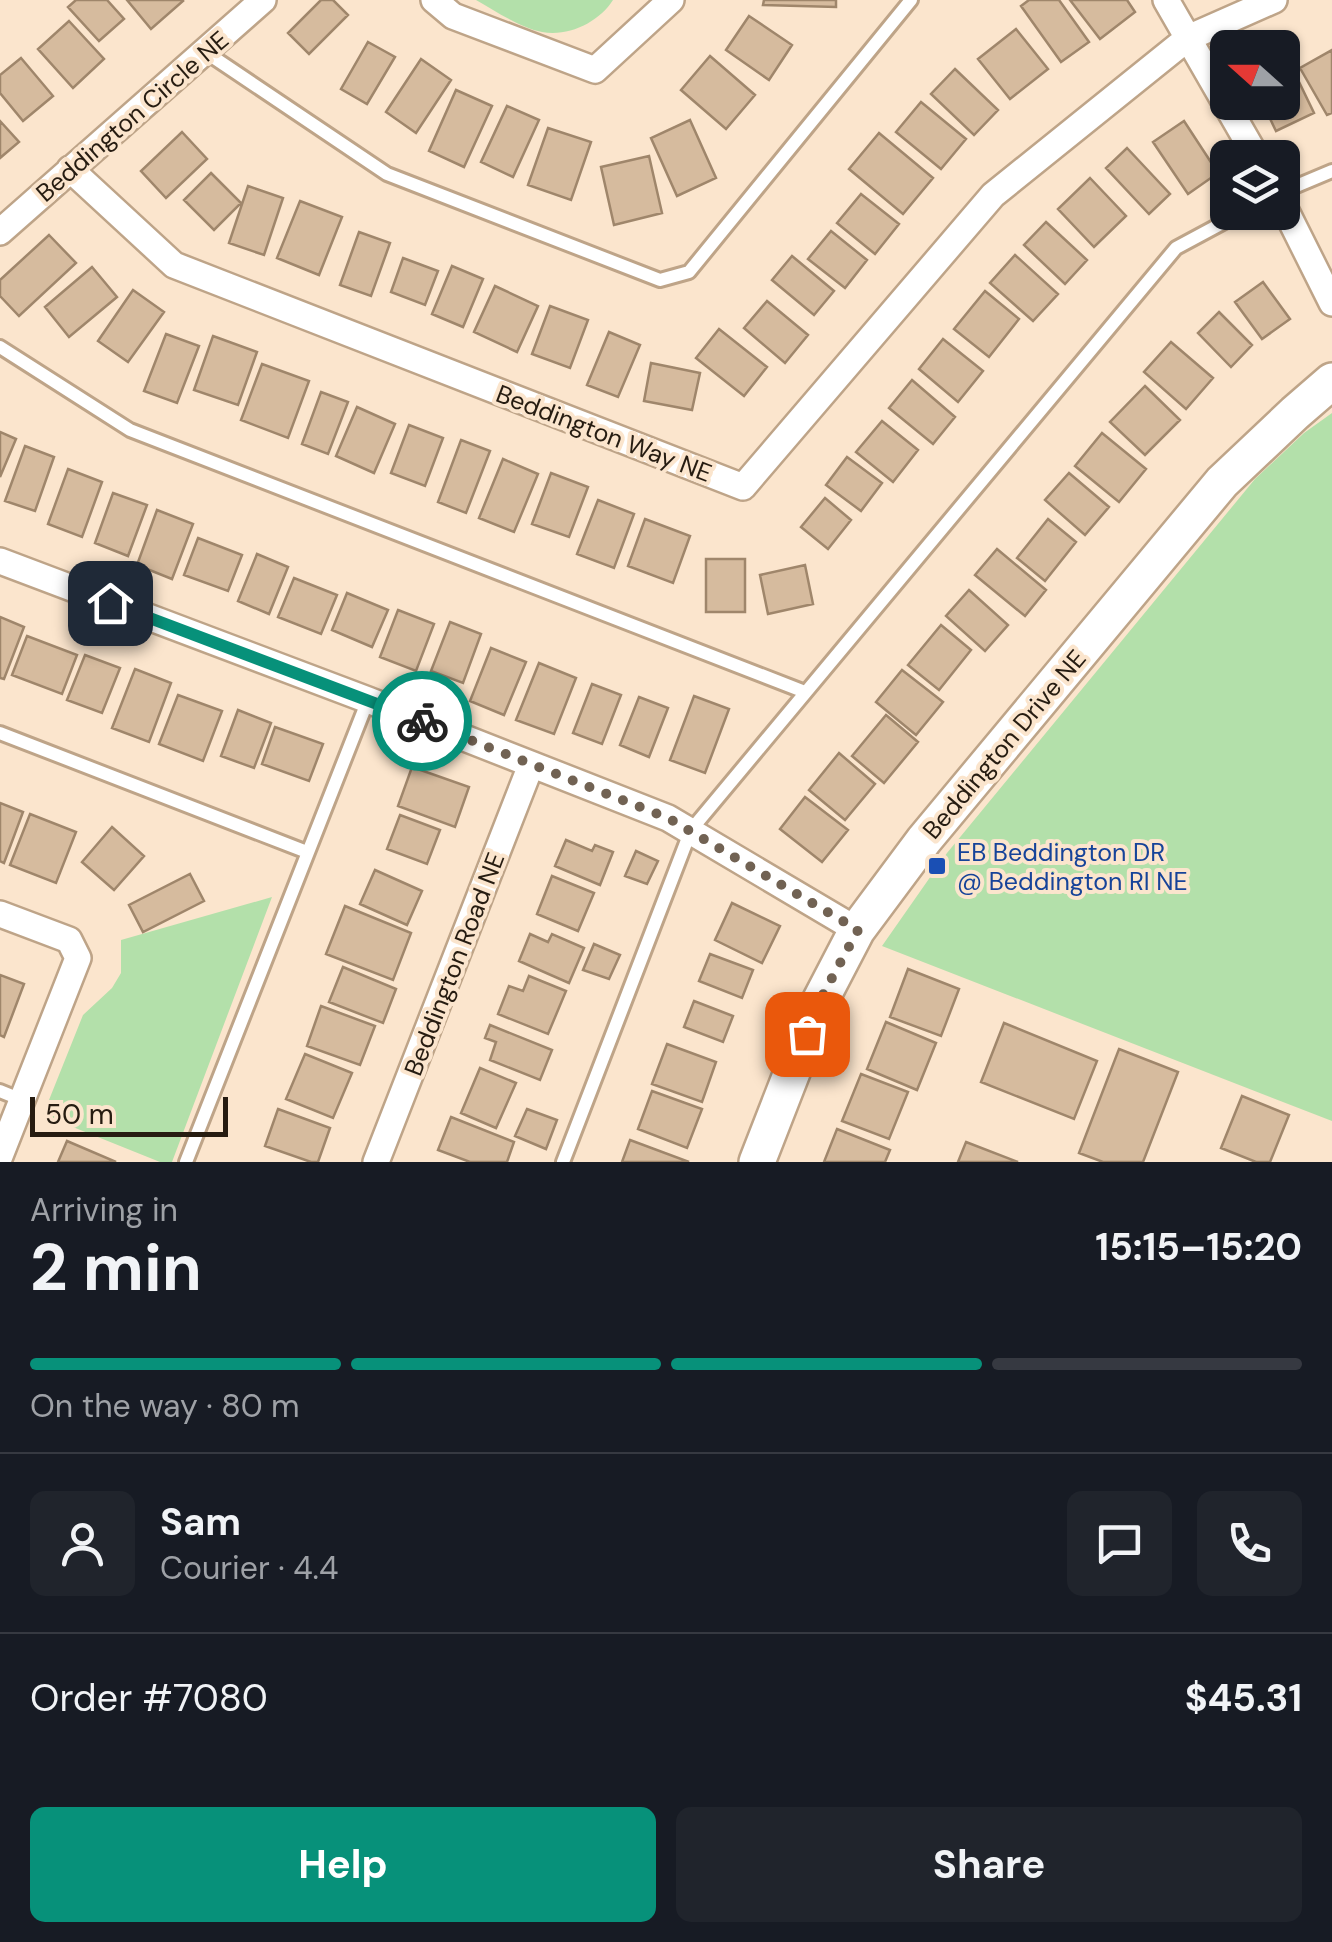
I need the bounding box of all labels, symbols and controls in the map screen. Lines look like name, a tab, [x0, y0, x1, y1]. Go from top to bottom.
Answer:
street label: Beddington Circle NE	[29, 24, 236, 209]
north arrow	[1210, 30, 1300, 120]
map controls	[1210, 30, 1300, 230]
button: layers	[1210, 140, 1300, 230]
street label: Beddington Way NE	[491, 377, 716, 490]
pin	[68, 561, 153, 646]
icon: home	[83, 576, 138, 631]
street label: Beddington Drive NE	[915, 643, 1093, 846]
courier	[372, 671, 472, 771]
icon: bike	[395, 694, 450, 749]
place label: EB Beddington DR @ Beddington RI NE	[957, 836, 1188, 898]
street label: Beddington Road NE	[397, 848, 512, 1080]
marker: EB Beddington DR @ Beddington RI NE	[926, 855, 948, 877]
pin	[765, 992, 850, 1077]
icon: bag	[780, 1007, 835, 1062]
scale bar	[30, 1092, 228, 1136]
text: 50 m	[45, 1096, 114, 1133]
text: Arriving in	[30, 1189, 178, 1231]
text: 15:15–15:20	[1095, 1222, 1302, 1272]
text: 2 min	[30, 1226, 202, 1310]
text: On the way · 80 m	[30, 1385, 300, 1427]
button: person	[30, 1491, 135, 1596]
button: chat	[1067, 1491, 1172, 1596]
button: phone	[1197, 1491, 1302, 1596]
text: Sam	[160, 1497, 241, 1547]
text: Courier · 4.4	[160, 1547, 338, 1589]
text: Order #7080	[30, 1673, 268, 1723]
text: $45.31	[1185, 1673, 1302, 1723]
button: Help	[30, 1807, 656, 1922]
button: Share	[676, 1807, 1302, 1922]

